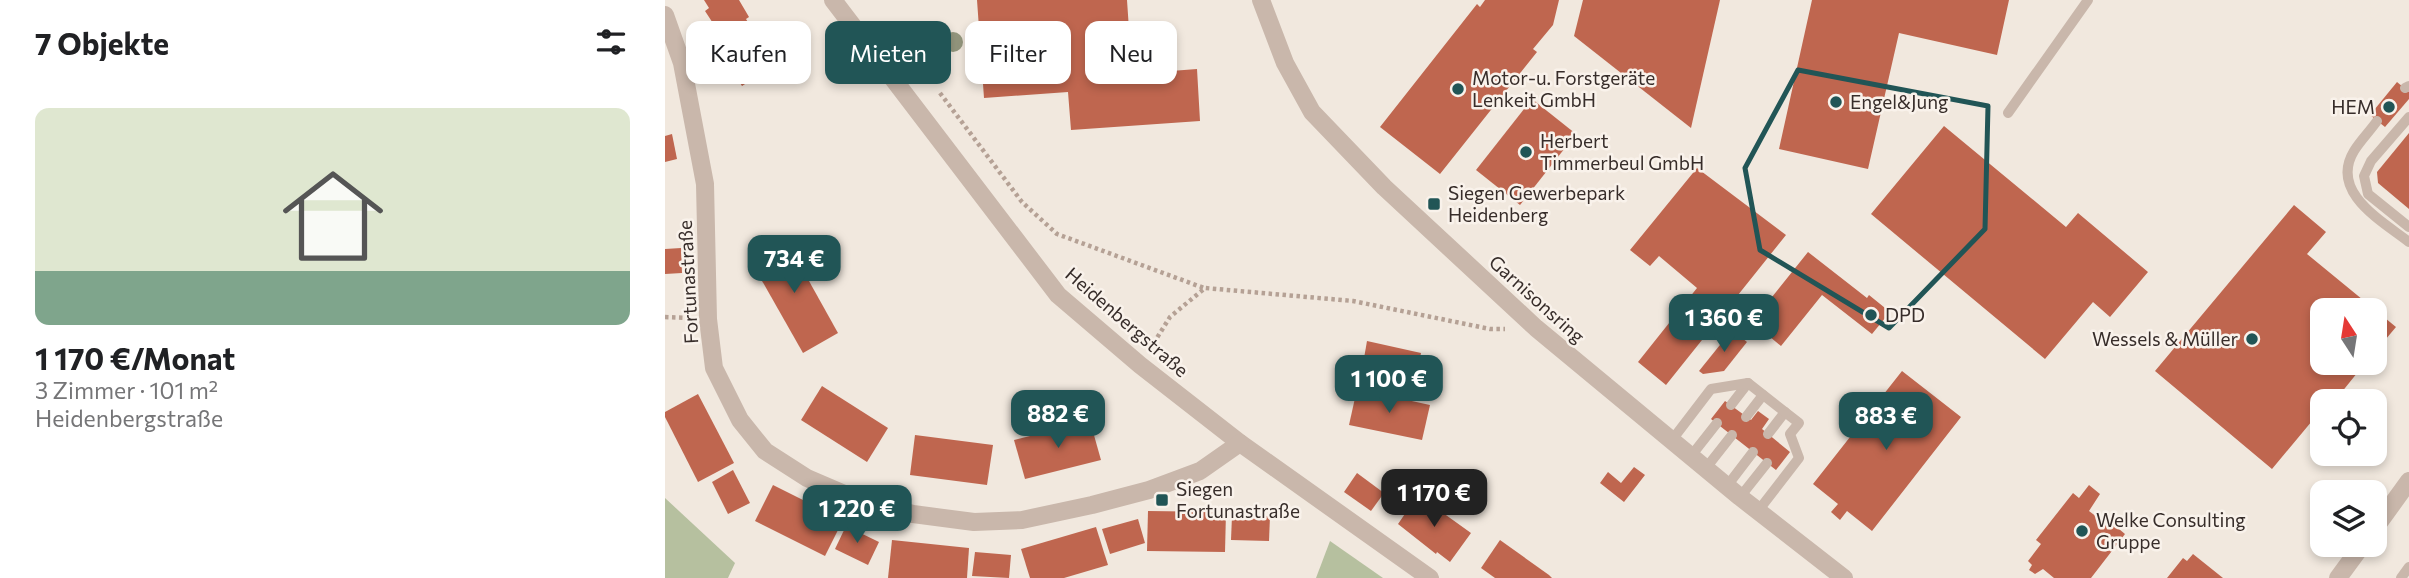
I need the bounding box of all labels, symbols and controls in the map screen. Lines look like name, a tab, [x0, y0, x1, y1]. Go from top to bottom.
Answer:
chip: Kaufen	[686, 21, 811, 84]
chip: Mieten	[825, 21, 951, 84]
chip: Filter	[965, 21, 1071, 84]
chip: Neu	[1085, 21, 1177, 84]
icon: filters	[592, 23, 630, 61]
text: 7 Objekte	[35, 24, 169, 61]
place label: Motor-u. Forstgeräte Lenkeit GmbH	[1472, 66, 1655, 111]
marker: Motor-u. Forstgeräte Lenkeit GmbH	[1450, 81, 1466, 97]
place label: Engel&Jung	[1850, 90, 1948, 113]
marker: Engel&Jung	[1828, 94, 1844, 110]
place label: HEM	[2331, 95, 2375, 118]
marker: HEM	[2381, 99, 2397, 115]
place label: Herbert Timmerbeul GmbH	[1540, 129, 1704, 174]
marker: Herbert Timmerbeul GmbH	[1518, 144, 1534, 160]
icon: home	[270, 153, 396, 279]
place label: Siegen Gewerbepark Heidenberg	[1448, 181, 1625, 226]
marker: Siegen Gewerbepark Heidenberg	[1426, 196, 1442, 212]
street label: Fortunastraße	[673, 220, 702, 345]
pin: 734 €	[745, 236, 843, 295]
text: 734 €	[764, 244, 824, 272]
street label: Garnisonsring	[1485, 250, 1590, 347]
street label: Heidenbergstraße	[1061, 262, 1194, 381]
pin: 1 360 €	[1659, 294, 1789, 354]
north arrow	[2310, 298, 2387, 374]
map controls	[2310, 298, 2387, 557]
text: 1 360 €	[1685, 303, 1763, 331]
place label: DPD	[1885, 303, 1925, 326]
marker: DPD	[1863, 307, 1879, 323]
place label: Wessels & Müller	[2092, 327, 2238, 350]
marker: Wessels & Müller	[2244, 331, 2260, 347]
text: 1 170 €/Monat	[35, 339, 235, 376]
pin: 1 100 €	[1324, 356, 1454, 415]
text: 1 100 €	[1351, 364, 1427, 392]
text: 3 Zimmer · 101 m²	[35, 376, 218, 404]
button: locate	[2310, 389, 2387, 466]
pin: 882 €	[1009, 391, 1107, 450]
pin: 883 €	[1837, 392, 1935, 452]
text: 882 €	[1027, 399, 1089, 427]
text: 883 €	[1855, 401, 1917, 429]
text: Heidenbergstraße	[35, 404, 223, 432]
pin: 1 170 €	[1369, 470, 1499, 529]
place label: Siegen Fortunastraße	[1176, 477, 1300, 522]
text: 1 170 €	[1397, 478, 1471, 506]
button: layers	[2310, 480, 2387, 557]
pin: 1 220 €	[792, 486, 922, 545]
marker: Siegen Fortunastraße	[1154, 492, 1170, 508]
text: 1 220 €	[819, 494, 895, 522]
place label: Welke Consulting Gruppe	[2096, 508, 2246, 553]
marker: Welke Consulting Gruppe	[2074, 523, 2090, 539]

